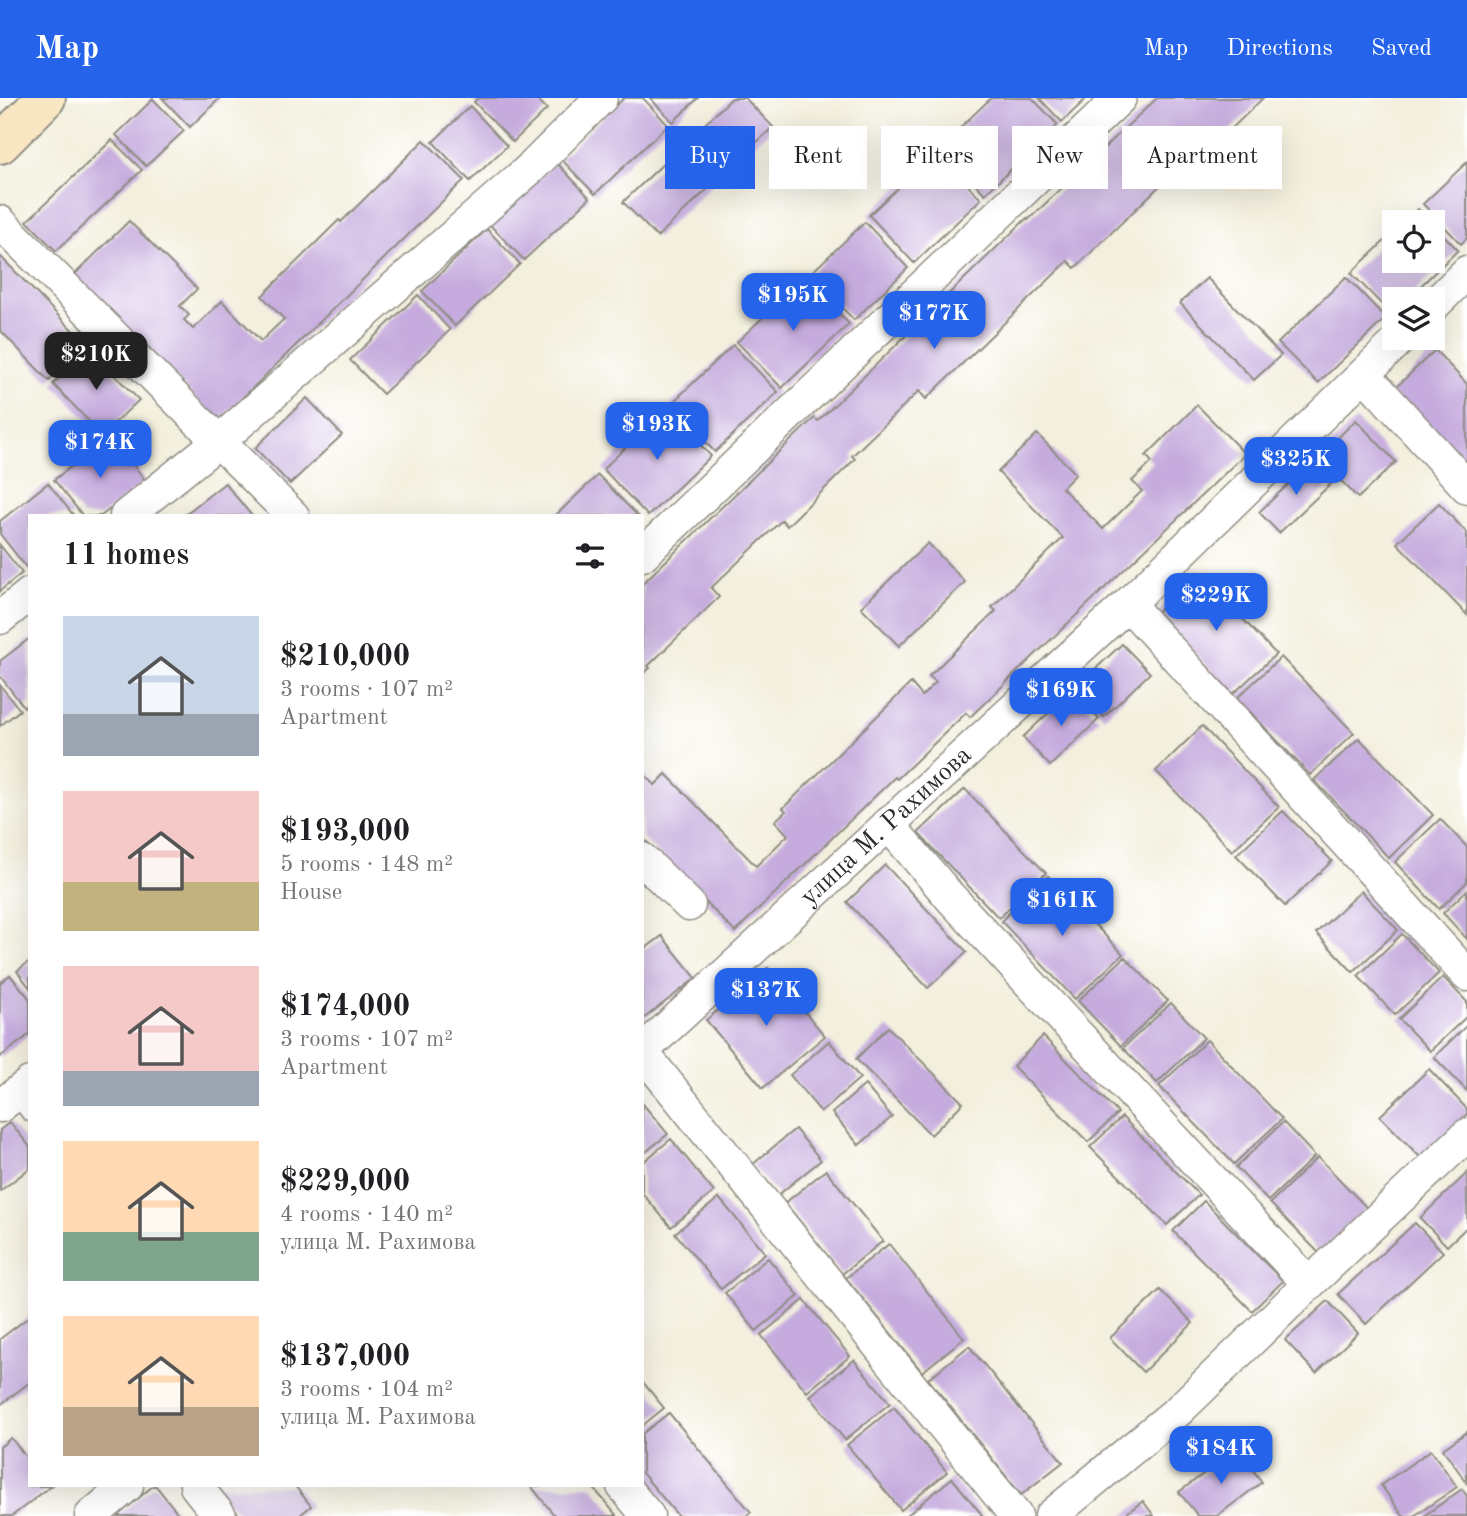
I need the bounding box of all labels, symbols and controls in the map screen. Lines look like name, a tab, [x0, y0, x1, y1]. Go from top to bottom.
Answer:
text: Map	[35, 33, 99, 66]
text: Map	[1144, 37, 1188, 61]
text: Directions	[1226, 37, 1333, 61]
text: Saved	[1371, 37, 1432, 61]
chip: Buy	[665, 126, 755, 189]
chip: Rent	[769, 126, 867, 189]
chip: Filters	[881, 126, 998, 189]
chip: New	[1012, 126, 1108, 189]
chip: Apartment	[1122, 126, 1282, 189]
map controls	[1382, 210, 1445, 350]
button: locate	[1382, 210, 1445, 273]
pin: $195K	[744, 274, 842, 333]
text: $195K	[757, 284, 829, 307]
button: layers	[1382, 287, 1445, 350]
pin: $177K	[885, 292, 983, 351]
text: $177K	[898, 302, 970, 325]
pin: $210K	[47, 332, 145, 392]
text: $210K	[60, 343, 132, 366]
pin: $193K	[608, 402, 706, 462]
text: $193K	[621, 413, 693, 436]
pin: $174K	[51, 420, 149, 480]
text: $174K	[64, 431, 136, 454]
pin: $325K	[1247, 438, 1345, 497]
text: $325K	[1260, 448, 1332, 471]
icon: filters	[571, 537, 609, 575]
text: 11 homes	[63, 541, 189, 571]
pin: $229K	[1167, 574, 1265, 633]
text: $229K	[1180, 584, 1252, 607]
text: $210,000	[280, 642, 410, 672]
icon: home	[119, 644, 203, 728]
pin: $169K	[1012, 668, 1110, 728]
text: 3 rooms · 107 m²	[280, 678, 453, 701]
text: $169K	[1025, 679, 1097, 702]
text: Apartment	[280, 706, 388, 729]
street label: улица М. Рахимова	[796, 742, 977, 911]
text: $193,000	[280, 817, 410, 847]
icon: home	[119, 819, 203, 903]
text: 5 rooms · 148 m²	[280, 853, 453, 876]
pin: $161K	[1013, 878, 1111, 938]
text: House	[280, 881, 342, 904]
text: $161K	[1026, 889, 1098, 912]
pin: $137K	[717, 968, 815, 1028]
text: $137K	[730, 979, 802, 1002]
text: $174,000	[280, 992, 410, 1022]
icon: home	[119, 994, 203, 1078]
text: 3 rooms · 107 m²	[280, 1028, 453, 1051]
text: Apartment	[280, 1056, 388, 1079]
text: $229,000	[280, 1167, 410, 1197]
icon: home	[119, 1169, 203, 1253]
text: 4 rooms · 140 m²	[280, 1203, 453, 1226]
text: улица М. Рахимова	[280, 1231, 476, 1254]
text: $137,000	[280, 1342, 410, 1372]
icon: home	[119, 1344, 203, 1428]
text: 3 rooms · 104 m²	[280, 1378, 453, 1401]
text: улица М. Рахимова	[280, 1406, 476, 1429]
pin: $184K	[1172, 1426, 1270, 1486]
text: $184K	[1185, 1437, 1257, 1460]

